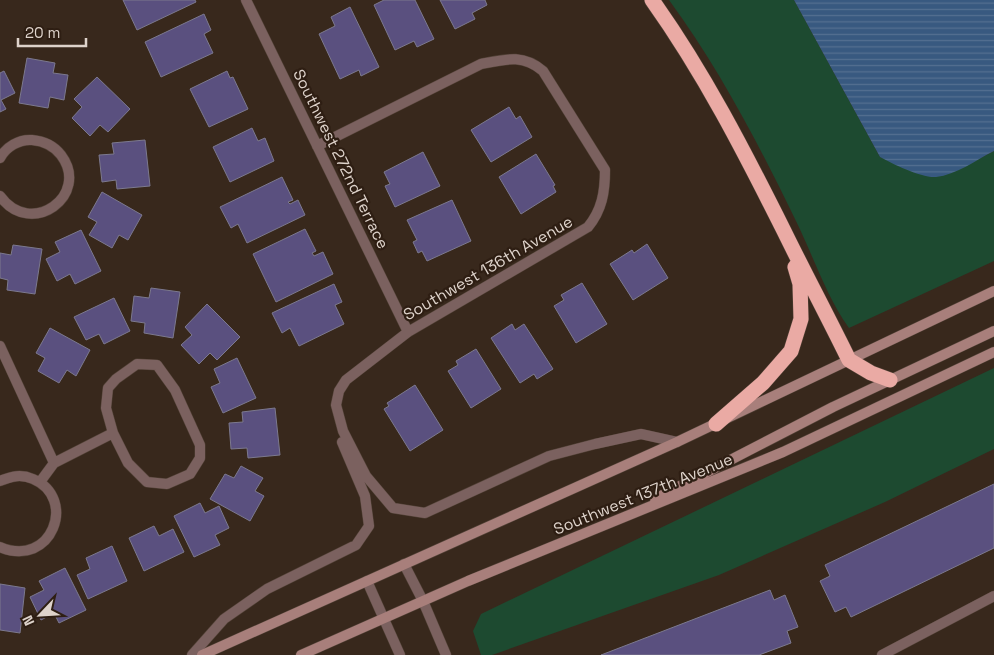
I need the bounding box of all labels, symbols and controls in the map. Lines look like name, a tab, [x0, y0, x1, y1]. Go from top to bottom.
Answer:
scale bar	[18, 15, 85, 47]
text: 20 m	[25, 23, 60, 42]
street label: Southwest 272nd Terrace	[288, 66, 394, 252]
street label: Southwest 136th Avenue	[400, 211, 576, 325]
street label: Southwest 137th Avenue	[550, 448, 736, 540]
north arrow	[15, 590, 65, 640]
text: N	[18, 612, 38, 629]

